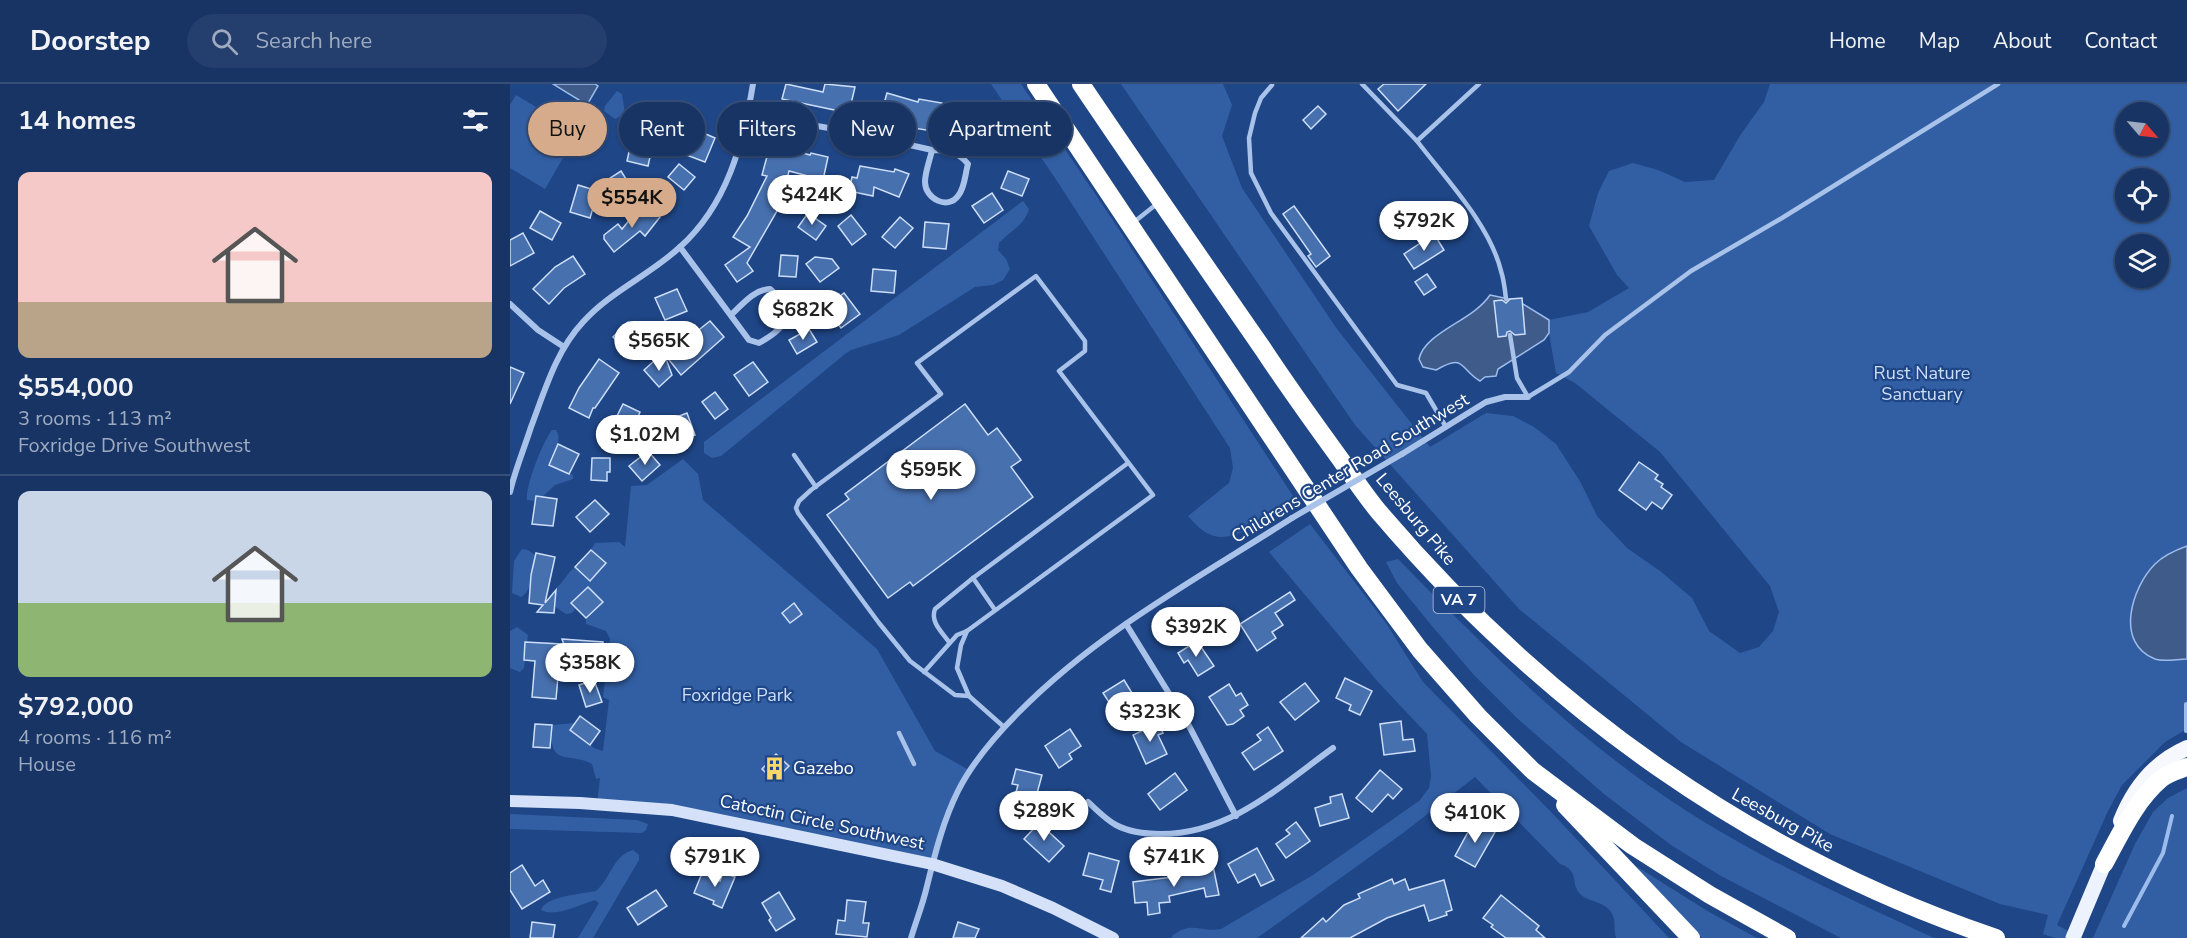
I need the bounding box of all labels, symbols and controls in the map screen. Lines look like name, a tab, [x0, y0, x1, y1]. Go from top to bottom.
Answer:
search box	[187, 14, 607, 68]
text: Doorstep	[30, 22, 151, 60]
icon: search	[208, 25, 241, 58]
text: Search here	[256, 26, 372, 56]
text: Home	[1829, 27, 1886, 55]
text: Map	[1919, 27, 1960, 55]
text: About	[1993, 27, 2051, 55]
text: Contact	[2084, 27, 2157, 55]
chip: Buy	[528, 102, 607, 156]
chip: Rent	[619, 102, 705, 156]
chip: Filters	[717, 102, 817, 156]
chip: New	[829, 102, 916, 156]
chip: Apartment	[928, 102, 1072, 156]
north arrow	[2115, 102, 2169, 156]
map controls	[2115, 102, 2169, 288]
text: 14 homes	[18, 103, 136, 138]
icon: filters	[459, 104, 492, 137]
button: locate	[2115, 168, 2169, 222]
pin: $424K	[770, 175, 854, 226]
pin: $554K	[590, 178, 674, 229]
text: $424K	[781, 181, 843, 208]
text: $554K	[601, 184, 663, 211]
pin: $792K	[1382, 201, 1466, 252]
text: $792K	[1393, 207, 1455, 234]
icon: home	[201, 211, 309, 319]
button: layers	[2115, 234, 2169, 288]
pin: $682K	[761, 290, 845, 341]
text: $682K	[772, 296, 834, 323]
pin: $565K	[617, 321, 701, 372]
text: $565K	[628, 327, 690, 354]
park label: Rust Nature Sanctuary	[1874, 361, 1970, 406]
text: $554,000	[18, 370, 134, 405]
street label: Childrens Center Road Southwest	[1227, 387, 1474, 549]
text: 3 rooms · 113 m²	[18, 405, 172, 432]
pin: $1.02M	[596, 415, 694, 466]
text: $1.02M	[610, 421, 680, 448]
text: Foxridge Drive Southwest	[18, 432, 250, 459]
pin: $595K	[889, 450, 973, 501]
text: $595K	[900, 456, 962, 483]
street label: Leesburg Pike	[1370, 468, 1462, 570]
icon: home	[201, 530, 309, 638]
road number: VA 7	[1434, 587, 1484, 613]
pin: $392K	[1154, 607, 1238, 658]
text: $392K	[1165, 613, 1227, 640]
pin: $358K	[548, 643, 632, 694]
text: $358K	[559, 649, 621, 676]
park label: Foxridge Park	[682, 683, 793, 707]
text: $792,000	[18, 689, 134, 724]
pin: $323K	[1108, 692, 1192, 743]
text: $323K	[1119, 698, 1181, 725]
text: 4 rooms · 116 m²	[18, 724, 172, 751]
text: House	[18, 751, 76, 778]
building icon: Gazebo	[762, 755, 788, 781]
place label: Gazebo	[793, 756, 854, 780]
street label: Leesburg Pike	[1728, 782, 1838, 858]
street label: Catoctin Circle Southwest	[717, 789, 927, 856]
pin: $289K	[1002, 791, 1086, 842]
pin: $410K	[1433, 793, 1517, 844]
text: $289K	[1013, 797, 1075, 824]
text: $410K	[1444, 799, 1506, 826]
pin: $791K	[673, 837, 757, 888]
pin: $741K	[1132, 837, 1216, 888]
text: $791K	[684, 843, 746, 870]
text: $741K	[1143, 843, 1205, 870]

